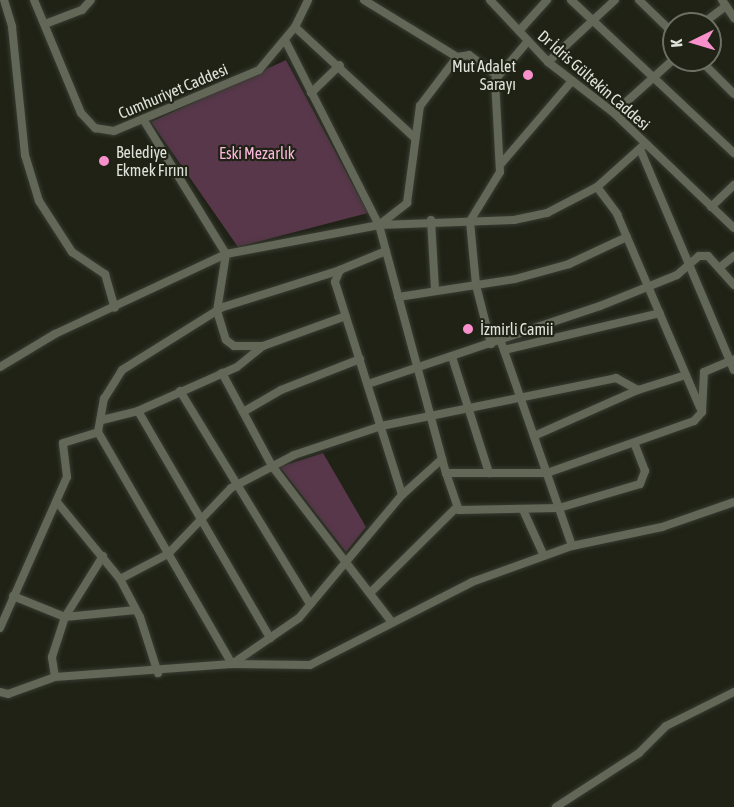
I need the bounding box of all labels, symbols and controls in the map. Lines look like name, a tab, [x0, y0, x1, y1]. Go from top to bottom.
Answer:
north arrow	[662, 12, 722, 72]
street label: Dr İdris Gültekin Caddesi	[534, 26, 654, 134]
text: K	[667, 39, 685, 48]
place label: Mut Adalet Sarayı	[452, 56, 516, 94]
street label: Cumhuriyet Caddesi	[115, 59, 231, 123]
marker: Mut Adalet Sarayı	[521, 68, 535, 82]
place label: Belediye Ekmek Fırını	[116, 142, 188, 180]
park label: Eski Mezarlık	[219, 143, 295, 163]
marker: Belediye Ekmek Fırını	[97, 154, 111, 168]
place label: İzmirli Camii	[480, 319, 553, 339]
marker: İzmirli Camii	[461, 322, 475, 336]

